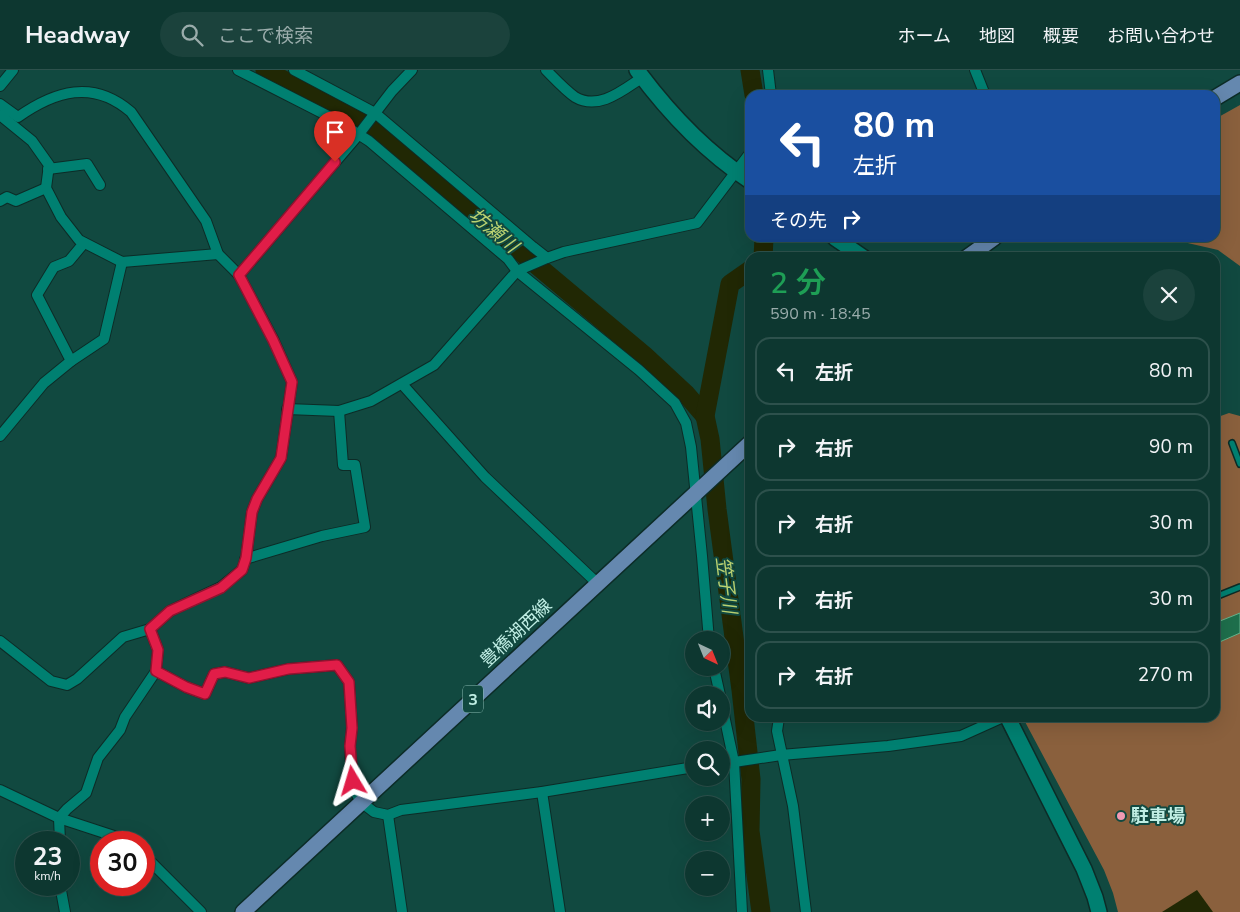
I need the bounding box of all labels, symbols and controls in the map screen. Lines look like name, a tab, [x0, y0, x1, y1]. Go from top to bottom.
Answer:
search box	[160, 12, 510, 57]
text: Headway	[25, 19, 130, 51]
icon: search	[178, 21, 206, 49]
text: ここで検索	[218, 23, 313, 49]
text: ホーム	[898, 24, 951, 48]
text: 地図	[979, 24, 1015, 48]
text: 概要	[1043, 24, 1079, 48]
text: お問い合わせ	[1107, 24, 1215, 48]
text: 80 m	[853, 102, 935, 149]
icon: left	[770, 110, 835, 175]
pin	[314, 111, 356, 162]
icon: arrive	[321, 118, 349, 146]
text: 左折	[853, 151, 897, 181]
water label: 坊瀬川	[463, 202, 525, 260]
icon: right	[837, 205, 865, 233]
text: その先	[770, 208, 827, 234]
text: 2 分	[770, 263, 826, 304]
button: close	[1143, 269, 1195, 321]
text: 590 m · 18:45	[770, 303, 871, 325]
icon: left	[772, 357, 800, 385]
text: 80 m	[1149, 358, 1193, 384]
text: 左折	[815, 360, 853, 386]
icon: right	[772, 433, 800, 461]
text: 90 m	[1149, 434, 1193, 460]
text: 右折	[815, 436, 853, 462]
icon: right	[772, 509, 800, 537]
text: 30 m	[1149, 510, 1193, 536]
text: 右折	[815, 512, 853, 538]
water label: 笠子川	[710, 555, 743, 617]
icon: right	[772, 585, 800, 613]
text: 30 m	[1149, 586, 1193, 612]
text: 右折	[815, 588, 853, 614]
street label: 豊橋湖西線	[475, 594, 557, 672]
north arrow	[685, 631, 730, 676]
map controls	[685, 631, 730, 896]
icon: right	[772, 661, 800, 689]
text: 270 m	[1138, 662, 1193, 688]
text: 右折	[815, 664, 853, 690]
road number: 3	[463, 686, 483, 712]
button: sound	[685, 686, 730, 731]
button: search	[685, 741, 730, 786]
position arrow	[326, 754, 378, 806]
button: +	[685, 796, 730, 841]
place label: 駐車場	[1131, 804, 1185, 828]
marker: 駐車場	[1115, 810, 1127, 822]
speed limit sign: 30	[90, 831, 155, 896]
text: 23	[32, 840, 63, 874]
button: −	[685, 851, 730, 896]
text: km/h	[34, 868, 61, 884]

